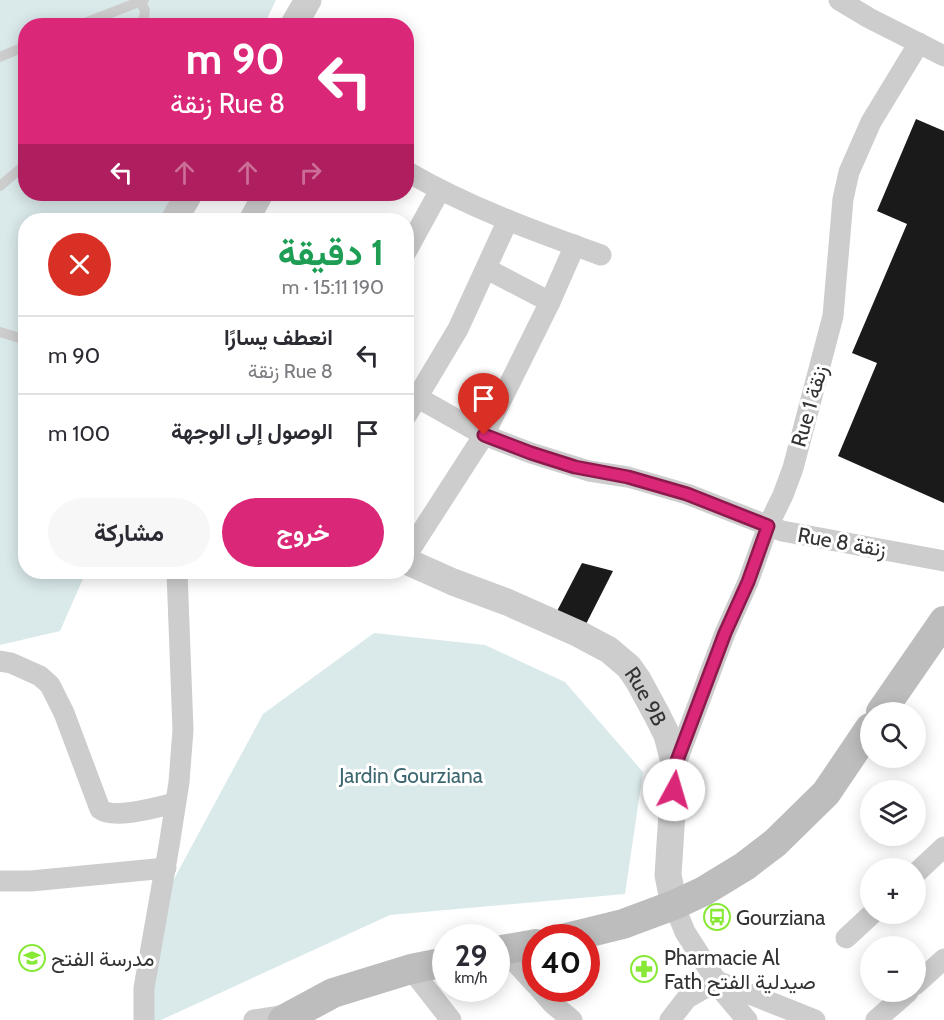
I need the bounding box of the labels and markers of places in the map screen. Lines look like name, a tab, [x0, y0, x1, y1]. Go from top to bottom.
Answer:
pin	[458, 373, 509, 435]
bus stop icon: Gourziana	[702, 902, 732, 932]
place label: Gourziana	[736, 905, 825, 930]
school or university icon: مدرسة الفتح	[17, 943, 47, 973]
place label: Pharmacie Al Fath صيدلية الفتح	[664, 945, 816, 996]
place label: مدرسة الفتح	[51, 946, 154, 973]
pharmacy icon: Pharmacie Al Fath صيدلية الفتح	[629, 954, 659, 984]

